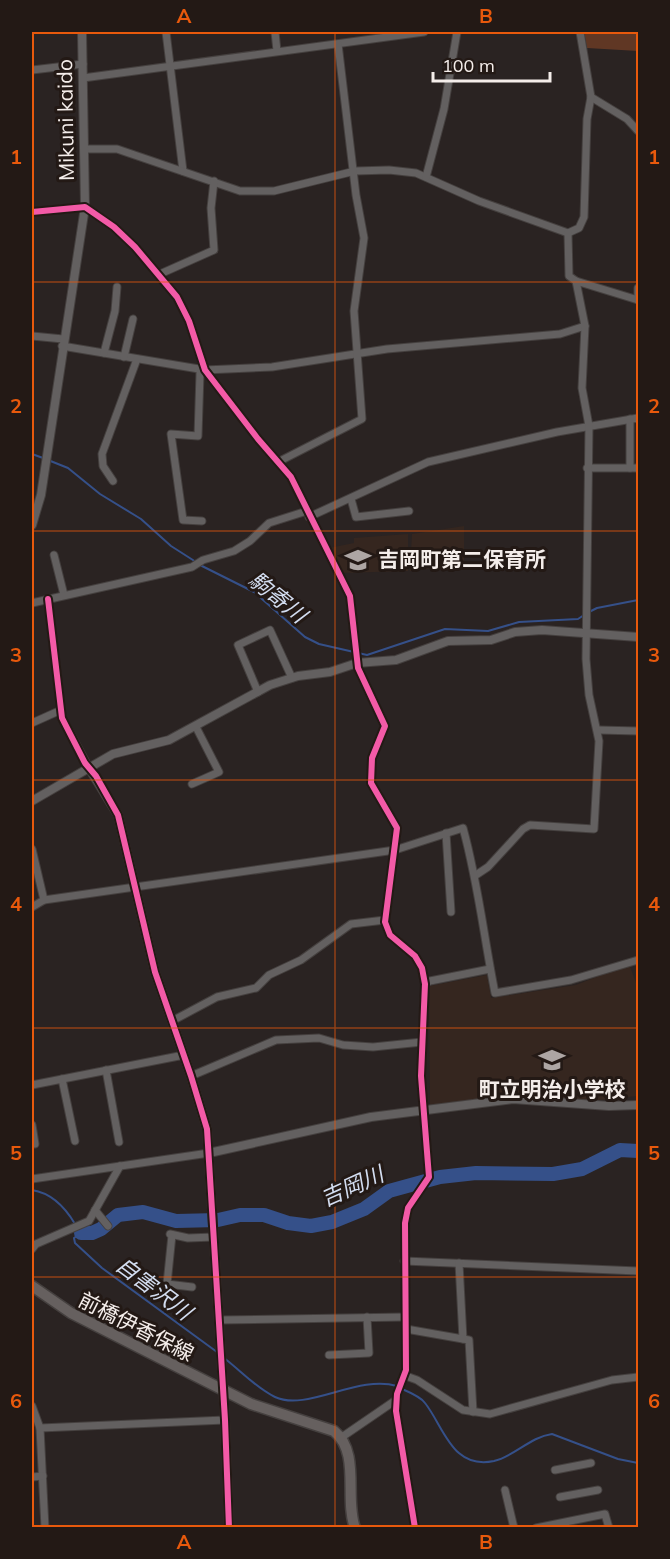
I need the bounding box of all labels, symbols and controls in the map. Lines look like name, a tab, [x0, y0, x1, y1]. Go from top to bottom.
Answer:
text: A	[177, 3, 192, 28]
text: B	[479, 3, 493, 28]
scale bar	[433, 45, 550, 83]
text: 100 m	[442, 54, 495, 77]
street label: Mikuni kaido	[51, 59, 79, 181]
text: 1	[10, 144, 22, 169]
text: 1	[648, 144, 660, 169]
text: 2	[10, 393, 22, 418]
text: 2	[648, 393, 660, 418]
school or university icon: 吉岡町第二保育所	[343, 545, 373, 575]
place label: 吉岡町第二保育所	[378, 546, 546, 572]
water label: 駒寄川	[244, 565, 314, 630]
text: 3	[10, 642, 22, 667]
text: 3	[648, 642, 660, 667]
text: 4	[10, 891, 22, 916]
text: 4	[648, 891, 660, 916]
school or university icon: 町立明治小学校	[537, 1045, 567, 1075]
place label: 町立明治小学校	[479, 1076, 626, 1102]
text: 5	[10, 1140, 22, 1165]
text: 5	[648, 1140, 660, 1165]
water label: 吉岡川	[316, 1159, 390, 1212]
water label: 自害沢川	[110, 1250, 199, 1327]
street label: 前橋伊香保線	[74, 1286, 198, 1366]
text: 6	[10, 1388, 22, 1413]
text: 6	[648, 1388, 660, 1413]
text: A	[177, 1529, 192, 1554]
text: B	[479, 1529, 493, 1554]

